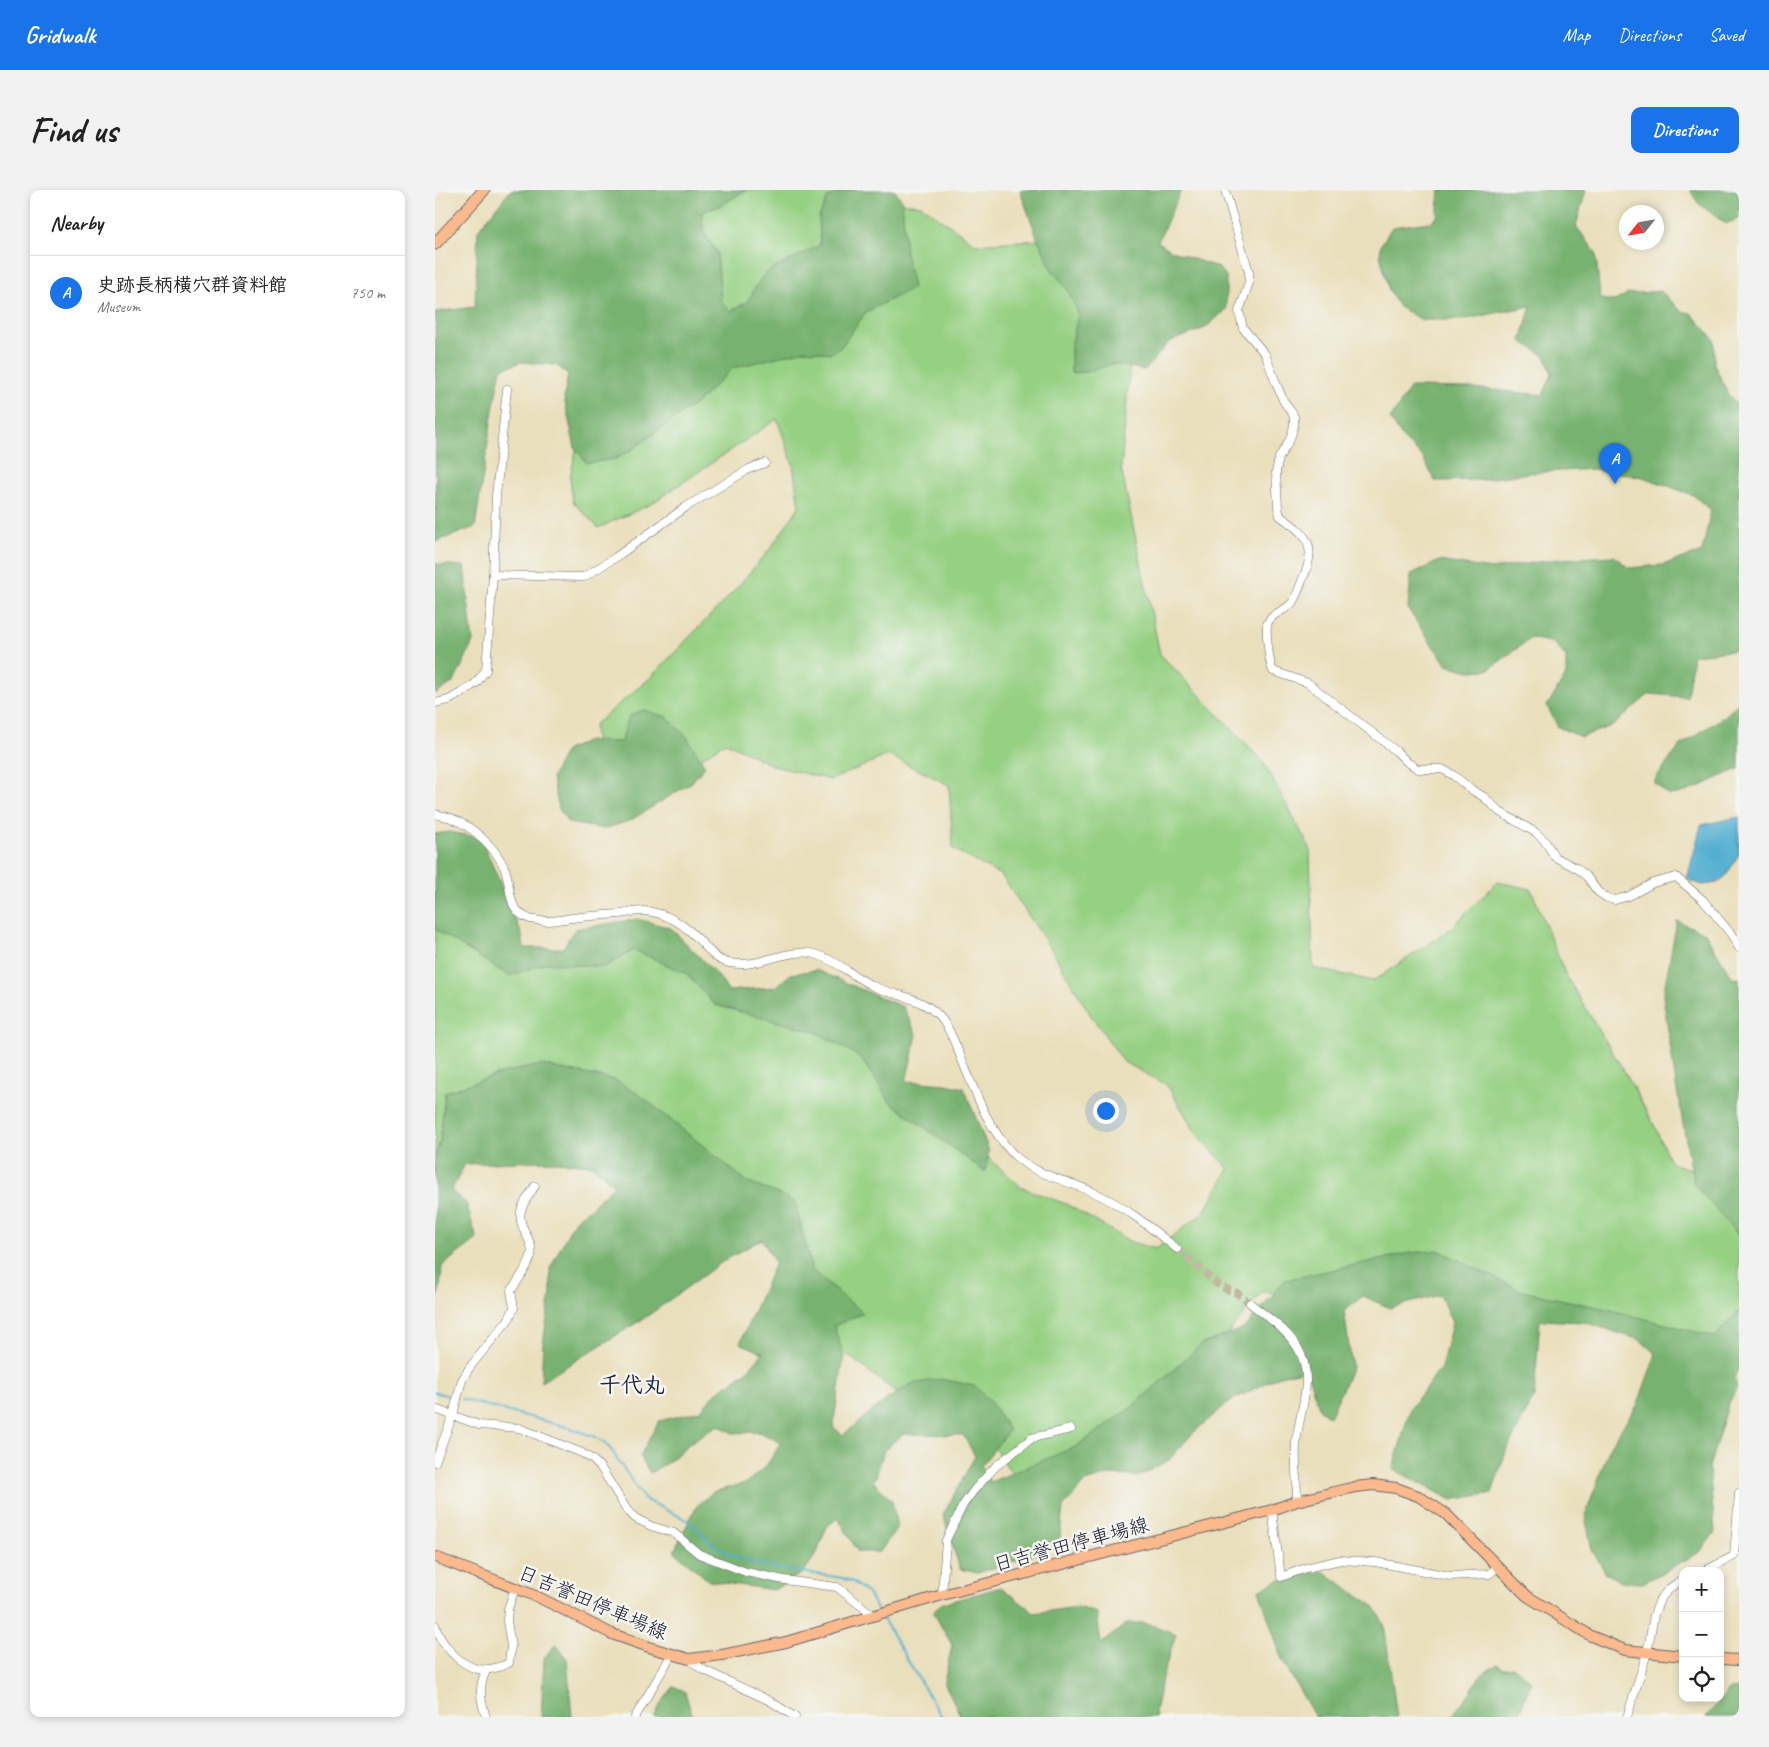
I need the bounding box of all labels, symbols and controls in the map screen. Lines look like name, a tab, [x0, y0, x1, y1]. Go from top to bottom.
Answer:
text: Gridwalk	[25, 20, 95, 50]
text: Map	[1563, 24, 1590, 46]
text: Directions	[1618, 24, 1681, 46]
text: Saved	[1709, 24, 1744, 46]
button: Directions	[1631, 107, 1739, 153]
text: Find us	[30, 108, 117, 153]
north arrow	[1619, 205, 1664, 250]
text: Nearby	[50, 210, 103, 236]
text: 史跡長柄横穴群資料館	[97, 273, 287, 297]
text: A	[62, 283, 70, 303]
text: 750 m	[351, 283, 385, 303]
text: Museum	[97, 297, 141, 317]
pin: A	[1599, 443, 1631, 484]
your location	[1093, 1098, 1119, 1124]
district label: 千代丸	[599, 1371, 665, 1399]
street label: 日吉誉田停車場線	[991, 1512, 1152, 1577]
street label: 日吉誉田停車場線	[514, 1560, 671, 1645]
map controls	[1679, 1567, 1724, 1702]
button: +	[1679, 1567, 1724, 1612]
button: −	[1679, 1612, 1724, 1657]
button: locate	[1679, 1657, 1724, 1702]

